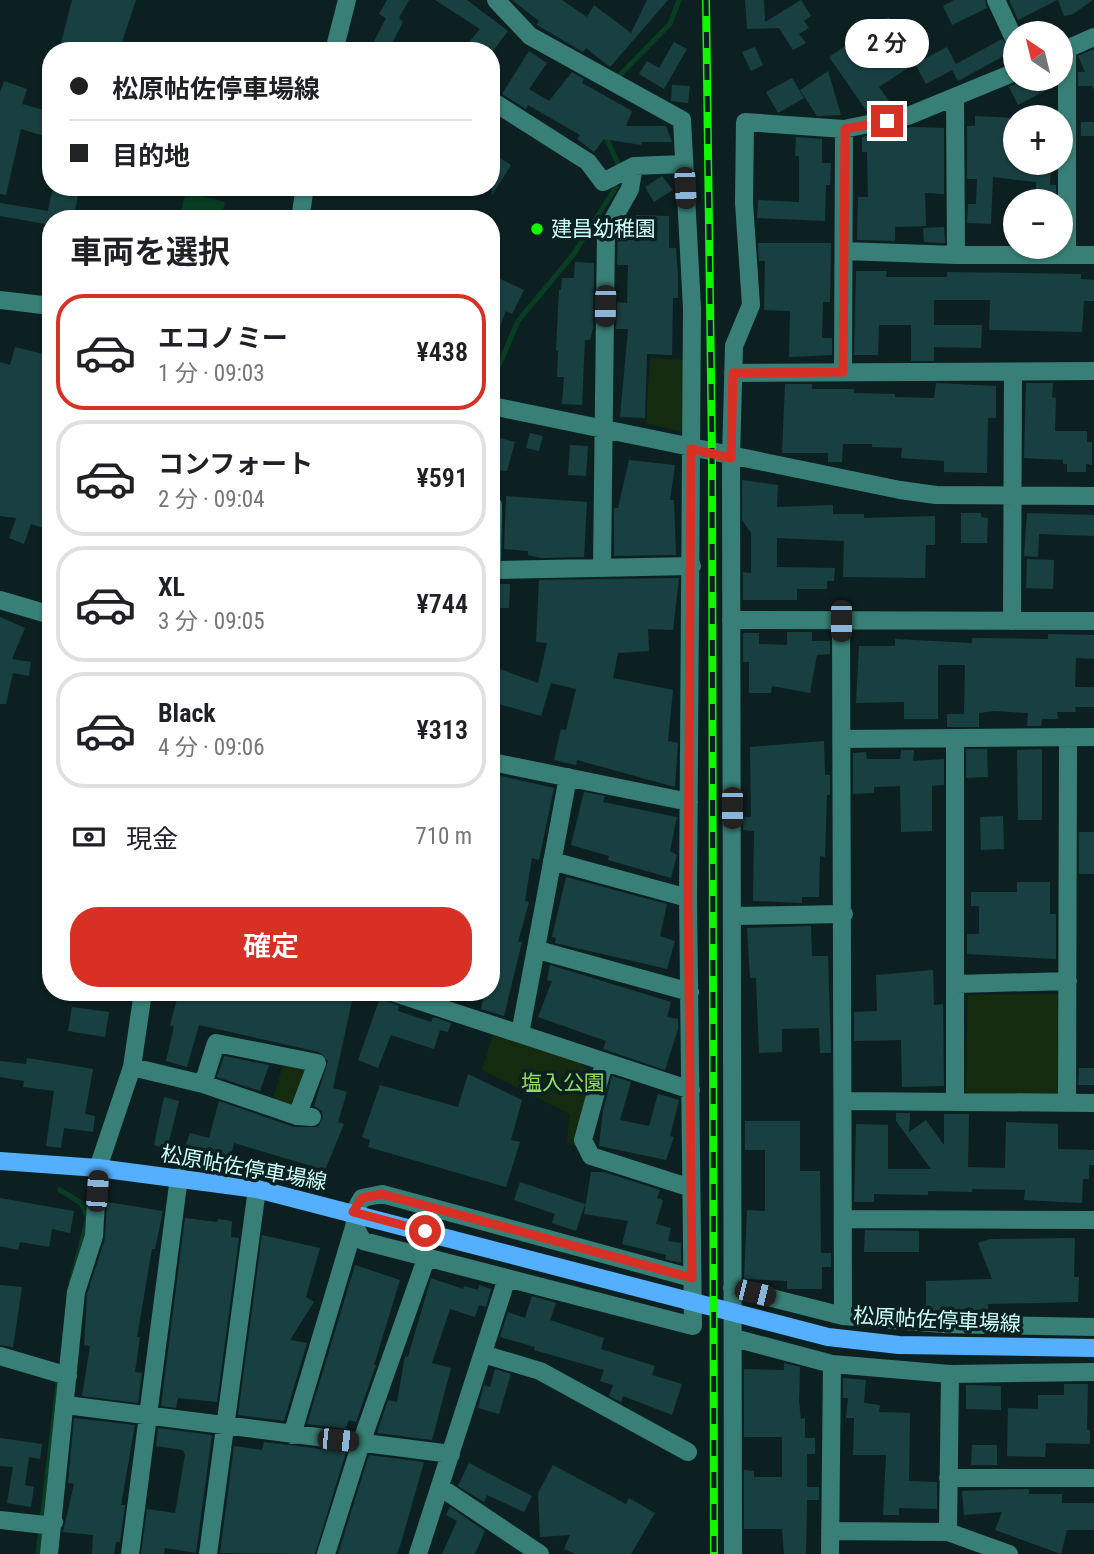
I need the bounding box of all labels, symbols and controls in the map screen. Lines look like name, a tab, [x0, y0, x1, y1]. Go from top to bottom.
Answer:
callout: 2 分	[845, 19, 929, 68]
north arrow	[1003, 21, 1073, 91]
map controls	[1003, 21, 1073, 259]
text: 2 分	[867, 30, 907, 57]
text: 松原帖佐停車場線	[112, 74, 320, 104]
route end	[871, 105, 903, 137]
button: +	[1003, 105, 1073, 175]
text: 目的地	[112, 141, 190, 171]
car	[674, 166, 697, 210]
button: −	[1003, 189, 1073, 259]
place label: 建昌幼稚園	[551, 217, 656, 241]
marker: 建昌幼稚園	[529, 221, 545, 237]
text: 車両を選択	[70, 233, 230, 271]
car	[595, 285, 616, 327]
icon: car	[74, 321, 137, 384]
text: エコノミー	[158, 323, 288, 353]
text: ¥438	[416, 337, 468, 367]
text: 1 分 · 09:03	[158, 360, 265, 387]
icon: car	[74, 447, 137, 510]
text: コンフォート	[158, 449, 313, 479]
text: ¥591	[416, 463, 468, 493]
text: 2 分 · 09:04	[158, 486, 265, 513]
text: XL	[158, 572, 185, 602]
icon: car	[74, 573, 137, 636]
text: ¥744	[416, 589, 468, 619]
car	[831, 600, 852, 642]
text: 3 分 · 09:05	[158, 608, 265, 635]
text: Black	[158, 698, 216, 728]
icon: car	[74, 699, 137, 762]
text: ¥313	[416, 715, 468, 745]
text: 4 分 · 09:06	[158, 734, 265, 761]
car	[722, 787, 743, 829]
icon: cash	[70, 818, 108, 856]
text: 710 m	[415, 823, 472, 850]
text: 現金	[126, 824, 178, 854]
button: 確定	[70, 907, 472, 987]
park label: 塩入公園	[521, 1071, 605, 1095]
street label: 松原帖佐停車場線	[159, 1142, 329, 1194]
car	[86, 1169, 109, 1213]
route start	[409, 1215, 441, 1247]
car	[733, 1278, 778, 1308]
street label: 松原帖佐停車場線	[852, 1304, 1022, 1336]
car	[317, 1427, 360, 1453]

